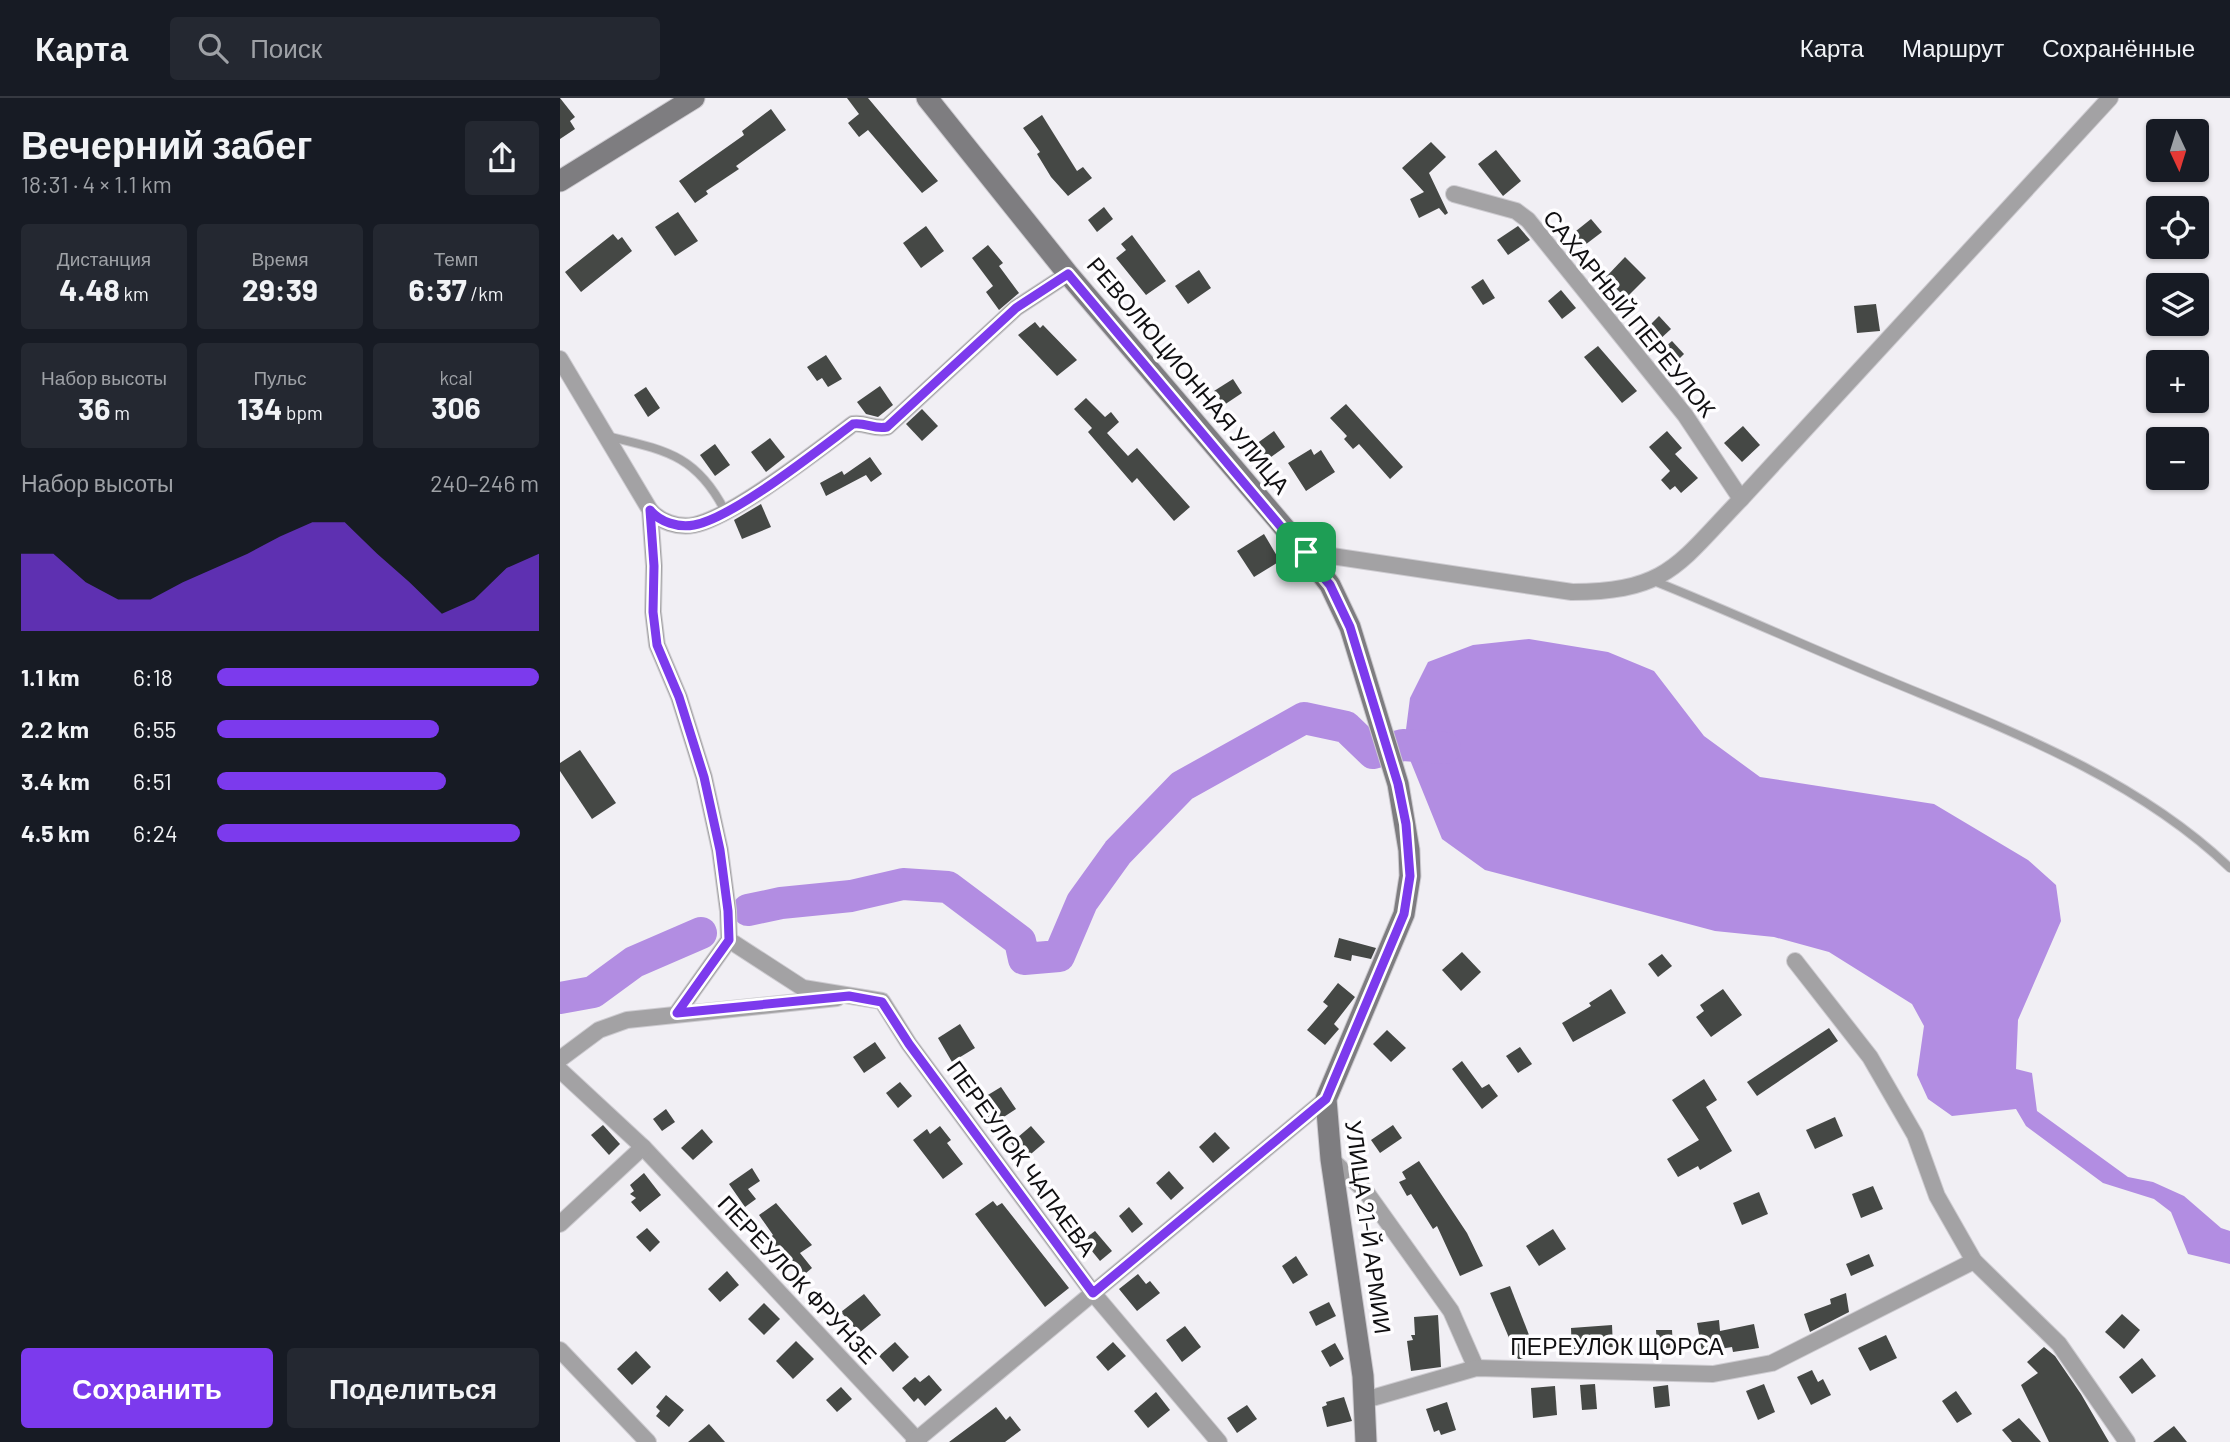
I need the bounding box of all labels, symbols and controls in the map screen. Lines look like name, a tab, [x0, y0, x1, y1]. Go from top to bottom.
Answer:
search box	[170, 17, 660, 80]
text: Карта	[35, 28, 128, 68]
icon: search	[194, 29, 232, 67]
text: Поиск	[250, 32, 322, 63]
text: Карта	[1800, 33, 1864, 62]
text: Маршрут	[1902, 33, 2004, 62]
text: Сохранённые	[2042, 33, 2195, 62]
north arrow	[2146, 119, 2208, 182]
map controls	[2146, 119, 2209, 490]
text: Вечерний забег	[21, 121, 312, 167]
button: share	[465, 121, 539, 195]
text: 18:31 · 4 × 1.1 km	[21, 170, 172, 198]
button: locate	[2146, 196, 2209, 259]
street label: САХАРНЫЙ ПЕРЕУЛОК	[1538, 204, 1723, 423]
text: Дистанция	[57, 247, 151, 270]
text: Время	[251, 247, 309, 270]
text: Темп	[434, 247, 478, 270]
street label: РЕВОЛЮЦИОННАЯ УЛИЦА	[1082, 251, 1297, 500]
text: 4.48	[59, 271, 120, 307]
text: 29:39	[242, 271, 318, 307]
text: 6:37	[409, 271, 467, 307]
button: layers	[2146, 273, 2209, 336]
text: km	[120, 282, 149, 305]
text: /km	[467, 282, 503, 305]
button: +	[2146, 350, 2209, 413]
text: Набор высоты	[41, 366, 167, 389]
text: Пульс	[253, 366, 307, 389]
text: kcal	[439, 366, 473, 389]
text: 306	[431, 389, 481, 425]
text: 36	[78, 390, 110, 426]
text: 134	[237, 390, 282, 426]
text: m	[110, 401, 130, 424]
text: bpm	[282, 401, 323, 424]
button: −	[2146, 427, 2209, 490]
text: Набор высоты	[21, 469, 174, 497]
text: 240–246 m	[430, 469, 539, 497]
pin	[1276, 522, 1336, 582]
icon: arrive	[1287, 533, 1325, 571]
text: 1.1 km	[21, 663, 80, 691]
text: 6:18	[133, 663, 173, 691]
text: 2.2 km	[21, 715, 89, 743]
text: 6:55	[133, 715, 176, 743]
text: 3.4 km	[21, 767, 90, 795]
text: 6:51	[133, 767, 172, 795]
text: 4.5 km	[21, 819, 90, 847]
text: 6:24	[133, 819, 178, 847]
street label: ПЕРЕУЛОК ЧАПАЕВА	[942, 1055, 1103, 1262]
street label: УЛИЦА 21-Й АРМИИ	[1340, 1118, 1398, 1336]
street label: ПЕРЕУЛОК ФРУНЗЕ	[713, 1189, 883, 1369]
street label: ПЕРЕУЛОК ЩОРСА	[1510, 1332, 1724, 1360]
button: Сохранить	[21, 1348, 273, 1428]
button: Поделиться	[287, 1348, 539, 1428]

